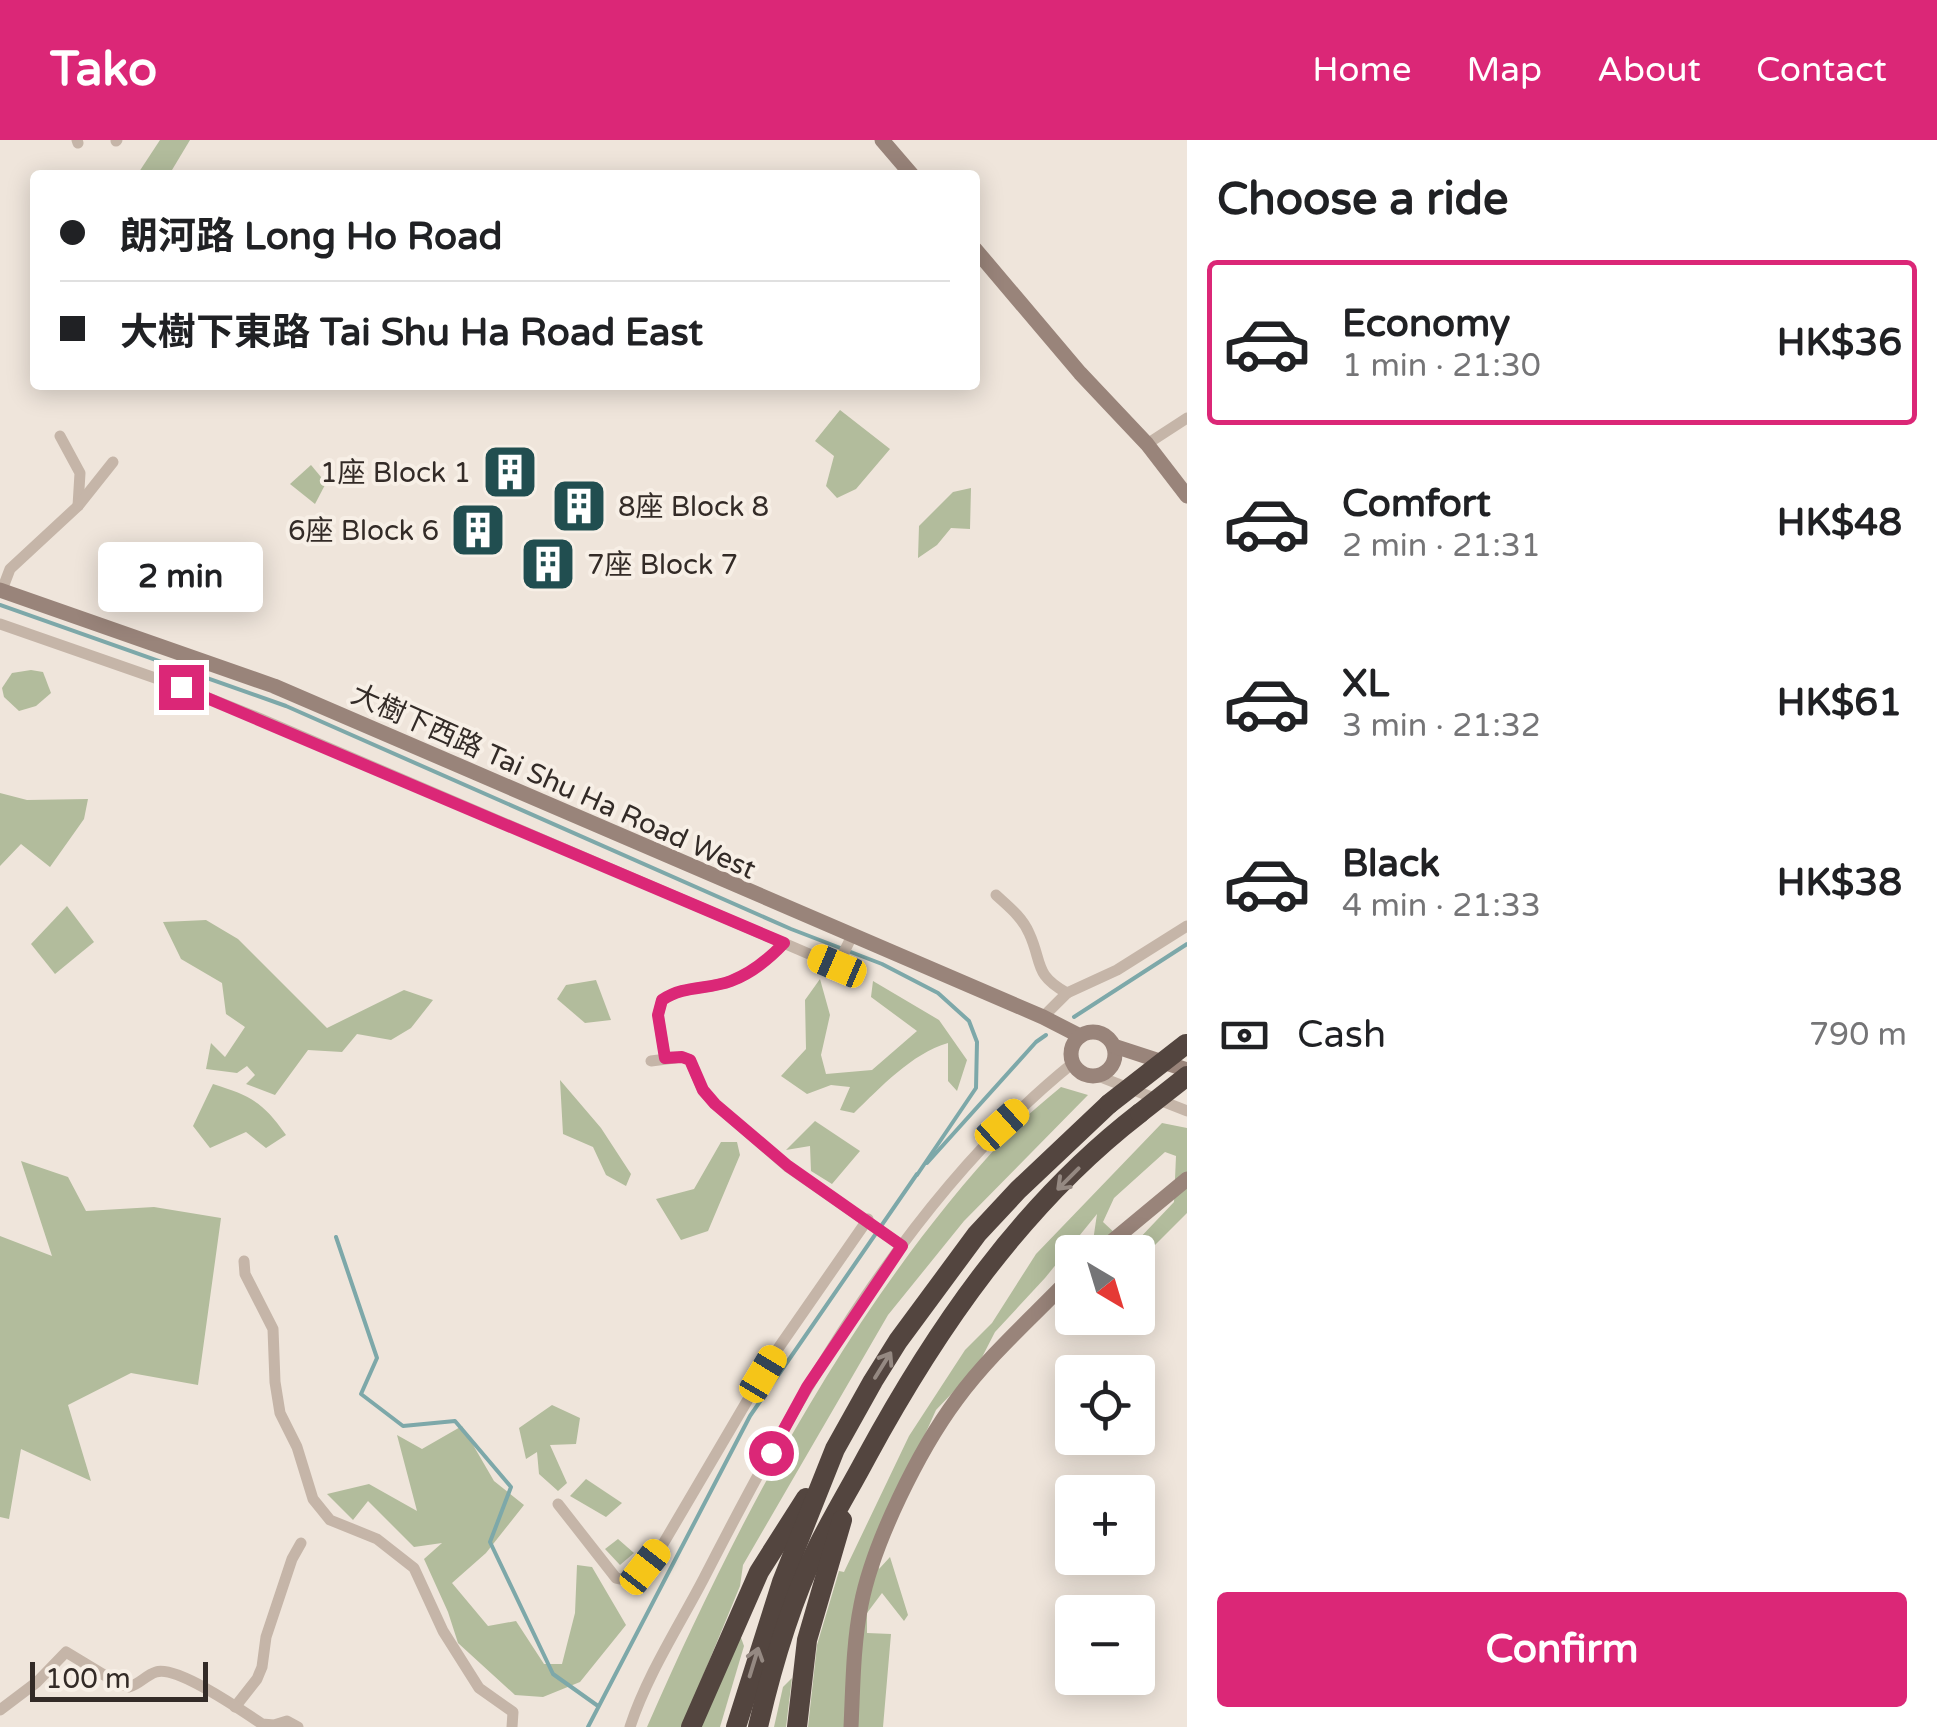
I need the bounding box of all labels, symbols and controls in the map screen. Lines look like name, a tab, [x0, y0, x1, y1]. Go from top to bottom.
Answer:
text: Tako	[50, 41, 157, 99]
text: Home	[1312, 49, 1411, 91]
text: Map	[1466, 49, 1542, 91]
text: About	[1597, 49, 1701, 91]
text: Contact	[1756, 49, 1887, 91]
text: Choose a ride	[1217, 173, 1508, 227]
text: 朗河路 Long Ho Road	[120, 214, 503, 260]
icon: car	[1222, 298, 1312, 388]
text: Economy	[1342, 301, 1510, 347]
text: 大樹下東路 Tai Shu Ha Road East	[120, 310, 703, 356]
text: HK$36	[1777, 320, 1902, 366]
text: 1 min · 21:30	[1342, 347, 1541, 385]
building icon: 1座 Block 1	[480, 442, 540, 502]
place label: 1座 Block 1	[320, 456, 471, 490]
building icon: 8座 Block 8	[549, 476, 609, 536]
icon: car	[1222, 478, 1312, 568]
text: Comfort	[1342, 481, 1491, 527]
place label: 8座 Block 8	[618, 490, 769, 524]
building icon: 6座 Block 6	[448, 500, 508, 560]
text: HK$48	[1777, 500, 1902, 546]
place label: 6座 Block 6	[288, 514, 439, 548]
text: 2 min · 21:31	[1342, 527, 1541, 565]
building icon: 7座 Block 7	[518, 534, 578, 594]
callout: 2 min	[99, 542, 264, 612]
place label: 7座 Block 7	[587, 548, 738, 582]
text: 2 min	[138, 558, 223, 596]
icon: car	[1222, 658, 1312, 748]
text: XL	[1342, 661, 1389, 707]
route end	[159, 665, 204, 710]
street label: 大樹下西路 Tai Shu Ha Road West	[346, 677, 761, 887]
text: HK$61	[1777, 680, 1902, 726]
text: 3 min · 21:32	[1342, 707, 1541, 745]
icon: car	[1222, 838, 1312, 928]
text: Black	[1342, 841, 1440, 887]
text: HK$38	[1777, 860, 1902, 906]
text: 4 min · 21:33	[1342, 887, 1541, 925]
car	[804, 940, 870, 992]
icon: cash	[1217, 1008, 1272, 1063]
text: Cash	[1297, 1012, 1386, 1058]
text: 790 m	[1809, 1016, 1907, 1054]
car	[970, 1094, 1034, 1156]
one-way arrow	[1056, 1166, 1080, 1190]
north arrow	[1055, 1235, 1155, 1335]
map controls	[1055, 1235, 1155, 1695]
car	[735, 1341, 791, 1407]
one-way arrow	[873, 1351, 894, 1380]
button: locate	[1055, 1355, 1155, 1455]
route start	[749, 1431, 794, 1476]
button: +	[1055, 1475, 1155, 1575]
car	[615, 1534, 675, 1600]
button: Confirm	[1217, 1592, 1907, 1707]
button: −	[1055, 1595, 1155, 1695]
one-way arrow	[747, 1647, 765, 1678]
scale bar	[30, 1657, 208, 1702]
text: 100 m	[45, 1662, 131, 1696]

